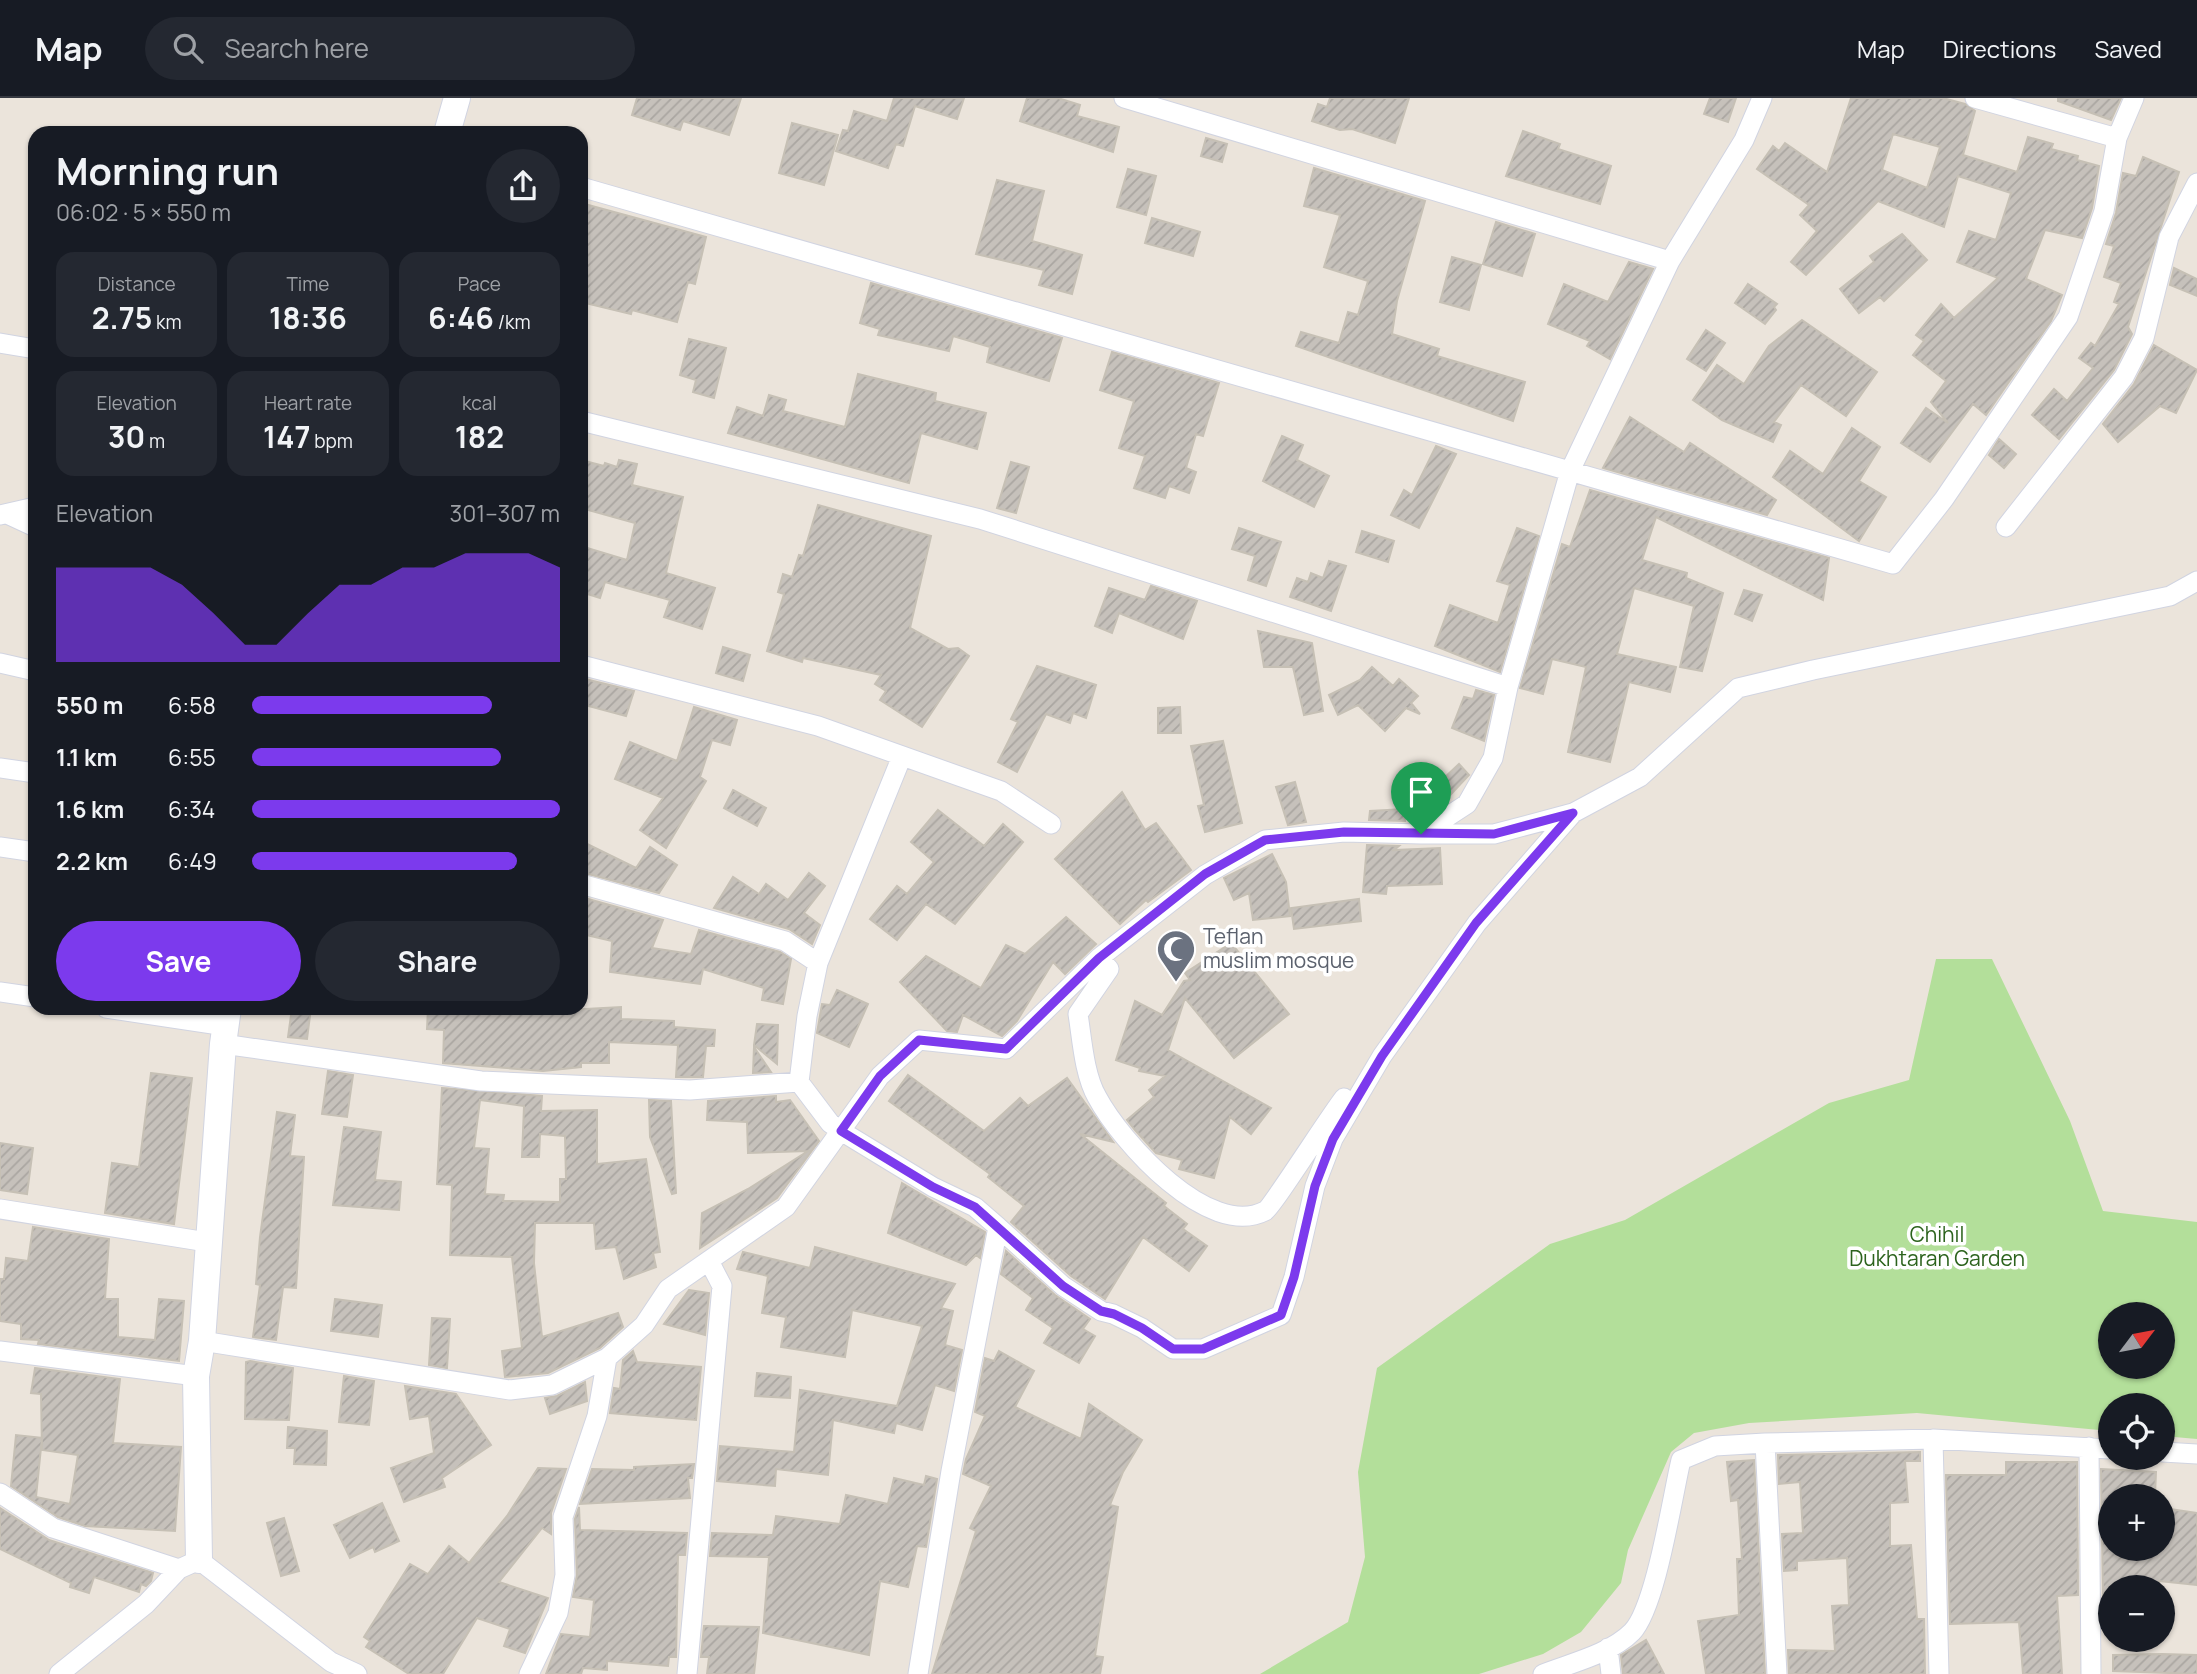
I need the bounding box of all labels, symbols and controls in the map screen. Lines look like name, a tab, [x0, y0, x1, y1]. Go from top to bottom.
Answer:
search box	[145, 17, 635, 80]
text: Map	[35, 26, 103, 71]
icon: search	[169, 29, 207, 67]
text: Search here	[225, 30, 369, 66]
text: Map	[1857, 32, 1905, 65]
text: Directions	[1943, 32, 2056, 65]
text: Saved	[2094, 32, 2162, 65]
text: Morning run	[56, 144, 279, 196]
button: share	[486, 149, 560, 223]
text: 06:02 · 5 × 550 m	[56, 196, 231, 228]
text: Distance	[98, 271, 176, 297]
text: Time	[287, 271, 329, 297]
text: Pace	[458, 271, 501, 297]
text: 2.75	[92, 297, 152, 338]
text: 18:36	[269, 297, 347, 338]
text: 6:46	[428, 297, 494, 338]
text: km	[152, 309, 182, 335]
text: /km	[494, 309, 531, 335]
text: Elevation	[97, 390, 177, 416]
text: Heart rate	[264, 390, 352, 416]
text: kcal	[462, 390, 497, 416]
text: 30	[108, 416, 145, 457]
text: 147	[263, 416, 310, 457]
text: 182	[455, 416, 504, 457]
text: m	[145, 428, 165, 454]
text: bpm	[310, 428, 353, 454]
text: Elevation	[56, 497, 153, 529]
text: 301–307 m	[449, 497, 560, 529]
text: 550 m	[56, 689, 123, 721]
text: 6:58	[168, 689, 216, 721]
text: 1.1 km	[56, 741, 117, 773]
text: 6:55	[168, 741, 216, 773]
pin	[1391, 762, 1451, 834]
icon: arrive	[1402, 773, 1440, 811]
text: 1.6 km	[56, 793, 124, 825]
text: 6:34	[168, 793, 215, 825]
text: 2.2 km	[56, 845, 128, 877]
text: 6:49	[168, 845, 217, 877]
button: Save	[56, 921, 301, 1001]
button: Share	[315, 921, 560, 1001]
place label: Teflan muslim mosque	[1203, 922, 1354, 974]
mosque icon: Teflan muslim mosque	[1155, 928, 1197, 983]
park label: Chihil Dukhtaran Garden	[1849, 1220, 2025, 1272]
north arrow	[2098, 1302, 2175, 1379]
map controls	[2098, 1302, 2175, 1652]
button: locate	[2098, 1393, 2175, 1470]
button: +	[2098, 1484, 2175, 1561]
button: −	[2098, 1575, 2175, 1652]

